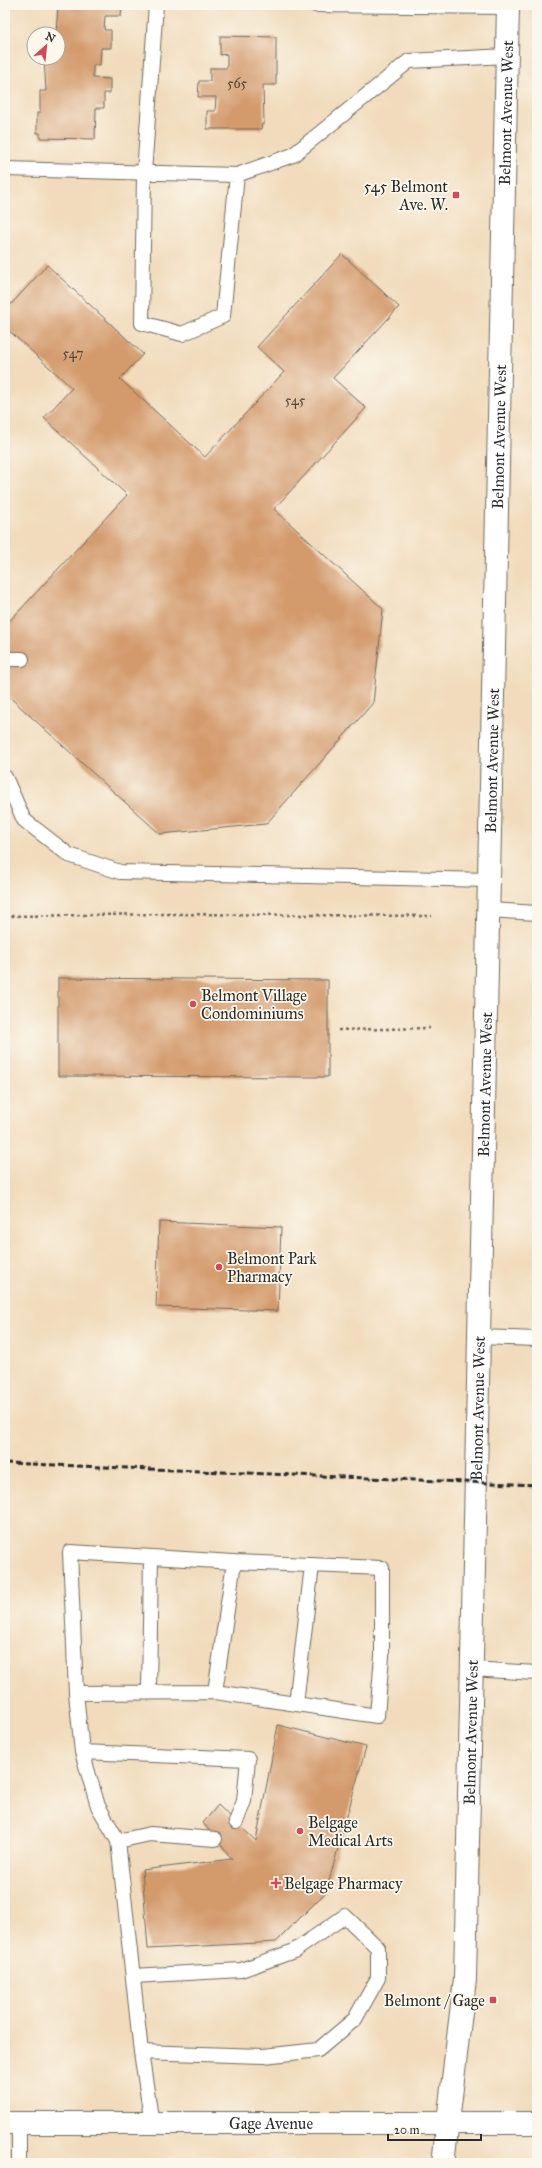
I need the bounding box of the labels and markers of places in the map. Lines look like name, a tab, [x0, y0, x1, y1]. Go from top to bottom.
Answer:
place label: 545 Belmont Ave. W.	[364, 177, 448, 214]
marker: 545 Belmont Ave. W.	[451, 190, 461, 200]
place label: Belmont Village Condominiums	[201, 986, 307, 1023]
marker: Belmont Village Condominiums	[188, 999, 198, 1009]
place label: Belmont Park Pharmacy	[227, 1249, 317, 1286]
marker: Belmont Park Pharmacy	[214, 1262, 224, 1272]
place label: Belgage Medical Arts	[308, 1813, 393, 1850]
marker: Belgage Medical Arts	[295, 1826, 305, 1836]
place label: Belgage Pharmacy	[284, 1874, 403, 1894]
marker: Belgage Pharmacy	[271, 1878, 281, 1888]
place label: Belmont / Gage	[384, 1991, 485, 2011]
marker: Belmont / Gage	[488, 1995, 498, 2005]

